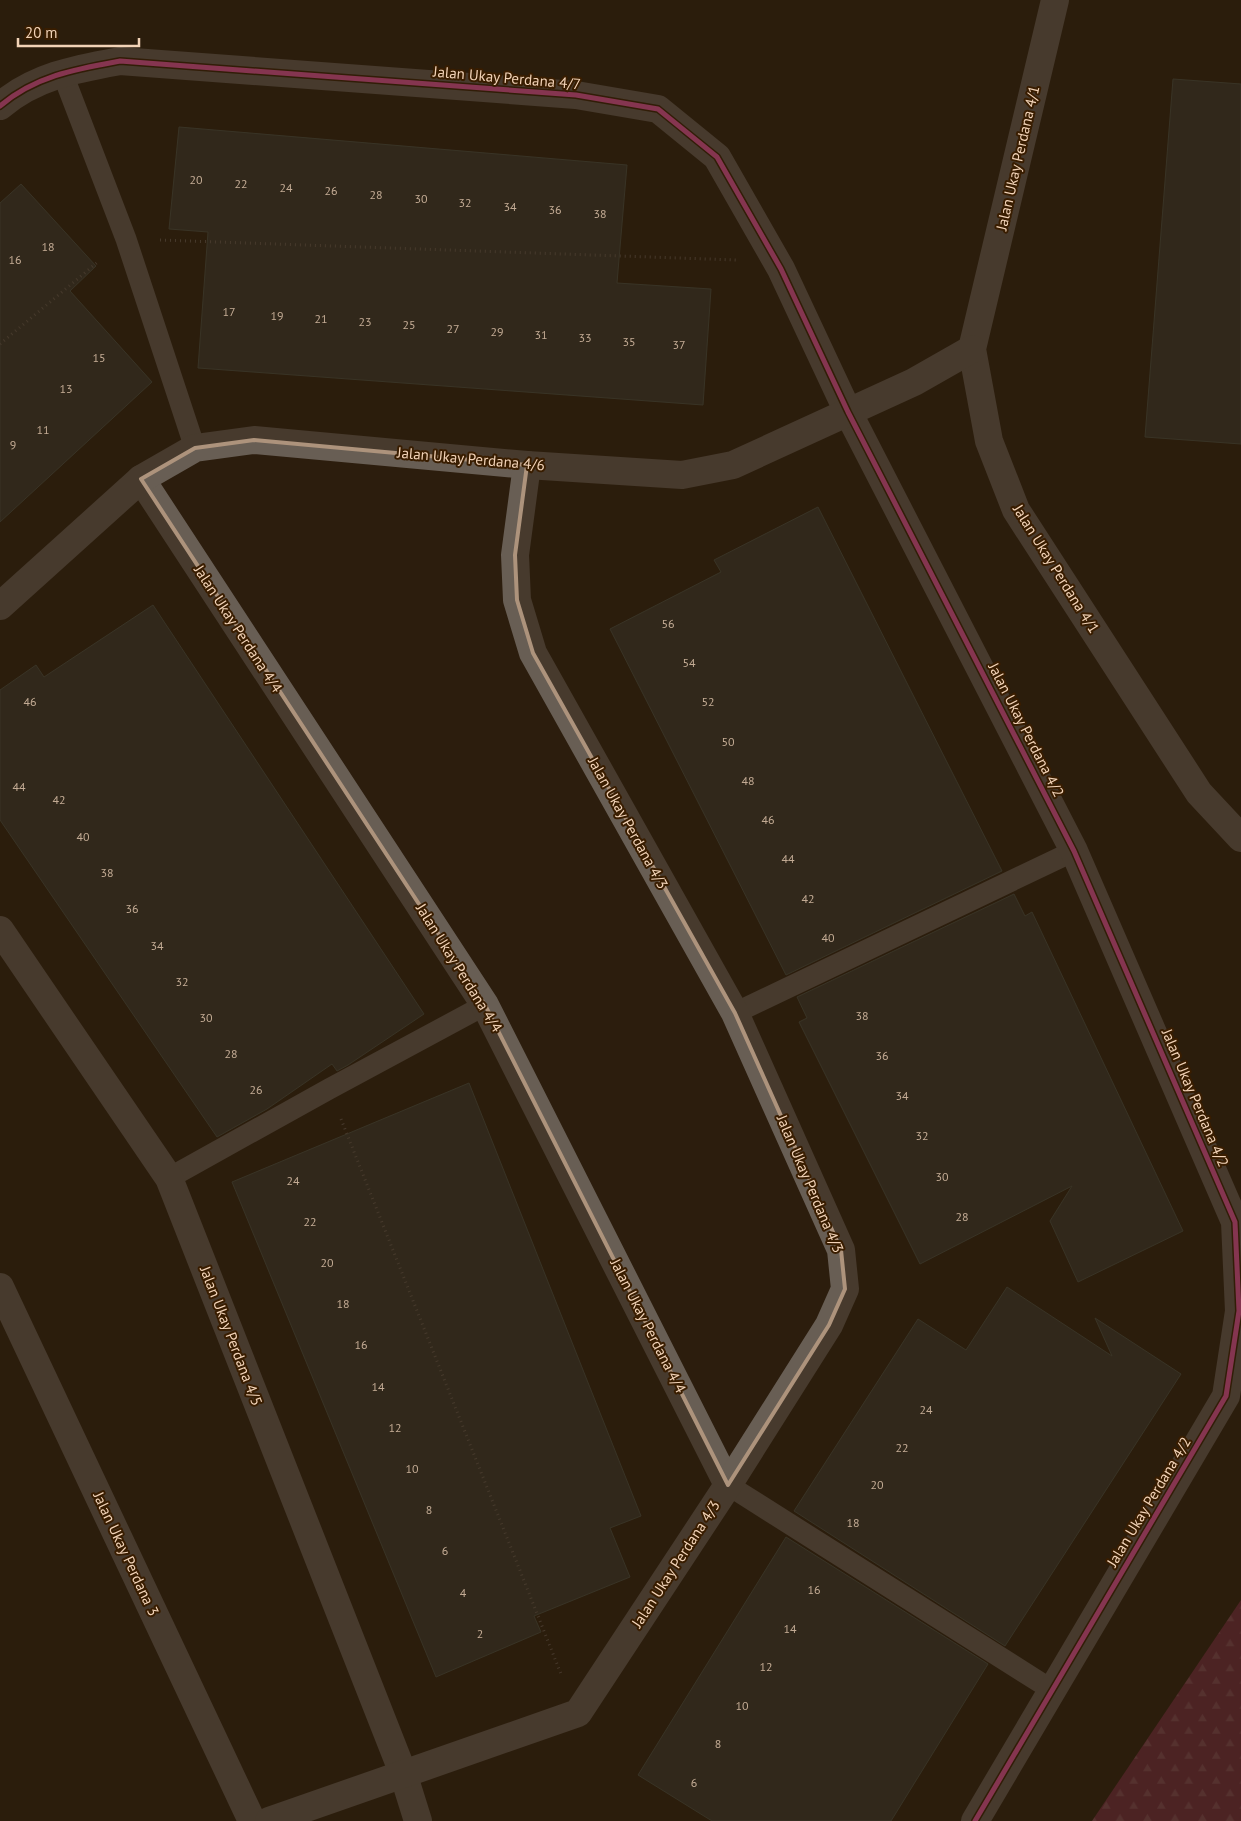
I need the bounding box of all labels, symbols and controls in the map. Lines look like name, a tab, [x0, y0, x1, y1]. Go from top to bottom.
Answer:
scale bar	[18, 15, 139, 47]
text: 20 m	[25, 23, 58, 42]
street label: Jalan Ukay Perdana 4/7	[431, 61, 582, 93]
street label: Jalan Ukay Perdana 4/1	[991, 84, 1043, 233]
house number: 20	[189, 172, 203, 187]
house number: 22	[234, 176, 248, 191]
house number: 24	[279, 180, 293, 195]
house number: 26	[324, 183, 338, 198]
house number: 28	[369, 187, 383, 202]
house number: 30	[414, 191, 428, 206]
house number: 32	[458, 195, 472, 210]
house number: 34	[503, 199, 517, 214]
house number: 36	[548, 202, 562, 217]
house number: 38	[593, 206, 607, 221]
house number: 18	[41, 239, 55, 254]
house number: 16	[8, 252, 22, 267]
house number: 17	[222, 304, 236, 319]
house number: 19	[270, 308, 284, 323]
house number: 21	[314, 311, 328, 326]
house number: 23	[358, 314, 372, 329]
house number: 25	[402, 317, 416, 332]
house number: 27	[446, 321, 460, 336]
house number: 29	[490, 324, 504, 339]
house number: 31	[534, 327, 548, 342]
house number: 33	[578, 330, 592, 345]
house number: 35	[622, 334, 636, 349]
house number: 37	[672, 337, 686, 352]
house number: 15	[92, 350, 106, 365]
house number: 13	[59, 381, 73, 396]
house number: 11	[36, 422, 50, 437]
house number: 9	[10, 437, 16, 452]
street label: Jalan Ukay Perdana 4/6	[395, 442, 546, 474]
street label: Jalan Ukay Perdana 4/1	[1009, 500, 1104, 637]
street label: Jalan Ukay Perdana 4/4	[190, 561, 287, 696]
house number: 56	[661, 616, 675, 631]
house number: 54	[682, 655, 696, 670]
street label: Jalan Ukay Perdana 4/2	[984, 659, 1069, 800]
house number: 46	[23, 694, 37, 709]
house number: 52	[701, 694, 715, 709]
house number: 50	[721, 734, 735, 749]
street label: Jalan Ukay Perdana 4/3	[584, 753, 673, 892]
house number: 48	[741, 773, 755, 788]
house number: 44	[12, 779, 26, 794]
house number: 42	[52, 792, 66, 807]
house number: 46	[761, 812, 775, 827]
house number: 40	[76, 829, 90, 844]
house number: 44	[781, 851, 795, 866]
house number: 38	[100, 865, 114, 880]
house number: 42	[801, 891, 815, 906]
street label: Jalan Ukay Perdana 4/4	[412, 899, 507, 1036]
house number: 36	[125, 901, 139, 916]
house number: 40	[821, 930, 835, 945]
house number: 34	[150, 938, 164, 953]
house number: 32	[175, 974, 189, 989]
house number: 38	[855, 1008, 869, 1023]
house number: 30	[199, 1010, 213, 1025]
street label: Jalan Ukay Perdana 4/2	[1157, 1025, 1233, 1170]
house number: 28	[224, 1046, 238, 1061]
house number: 36	[875, 1048, 889, 1063]
house number: 26	[249, 1082, 263, 1097]
house number: 34	[895, 1088, 909, 1103]
street label: Jalan Ukay Perdana 4/3	[772, 1111, 848, 1256]
house number: 32	[915, 1128, 929, 1143]
house number: 30	[935, 1169, 949, 1184]
house number: 24	[286, 1173, 300, 1188]
house number: 28	[955, 1209, 969, 1224]
house number: 22	[303, 1214, 317, 1229]
house number: 20	[320, 1255, 334, 1270]
street label: Jalan Ukay Perdana 4/4	[606, 1255, 691, 1396]
street label: Jalan Ukay Perdana 4/5	[196, 1262, 267, 1408]
house number: 18	[336, 1296, 350, 1311]
house number: 16	[354, 1337, 368, 1352]
house number: 14	[371, 1379, 385, 1394]
house number: 24	[919, 1402, 933, 1417]
house number: 12	[388, 1420, 402, 1435]
street label: Jalan Ukay Perdana 4/2	[1102, 1433, 1195, 1571]
house number: 22	[895, 1440, 909, 1455]
house number: 10	[405, 1461, 419, 1476]
house number: 20	[870, 1477, 884, 1492]
street label: Jalan Ukay Perdana 3	[89, 1488, 164, 1619]
street label: Jalan Ukay Perdana 4/3	[627, 1496, 724, 1632]
house number: 8	[426, 1502, 432, 1517]
house number: 18	[846, 1515, 860, 1530]
house number: 6	[442, 1543, 448, 1558]
house number: 16	[807, 1582, 821, 1597]
house number: 4	[460, 1585, 467, 1600]
house number: 14	[783, 1621, 797, 1636]
house number: 2	[477, 1626, 483, 1641]
house number: 12	[759, 1659, 773, 1674]
house number: 10	[735, 1698, 749, 1713]
house number: 8	[715, 1736, 721, 1751]
house number: 6	[691, 1775, 697, 1790]

